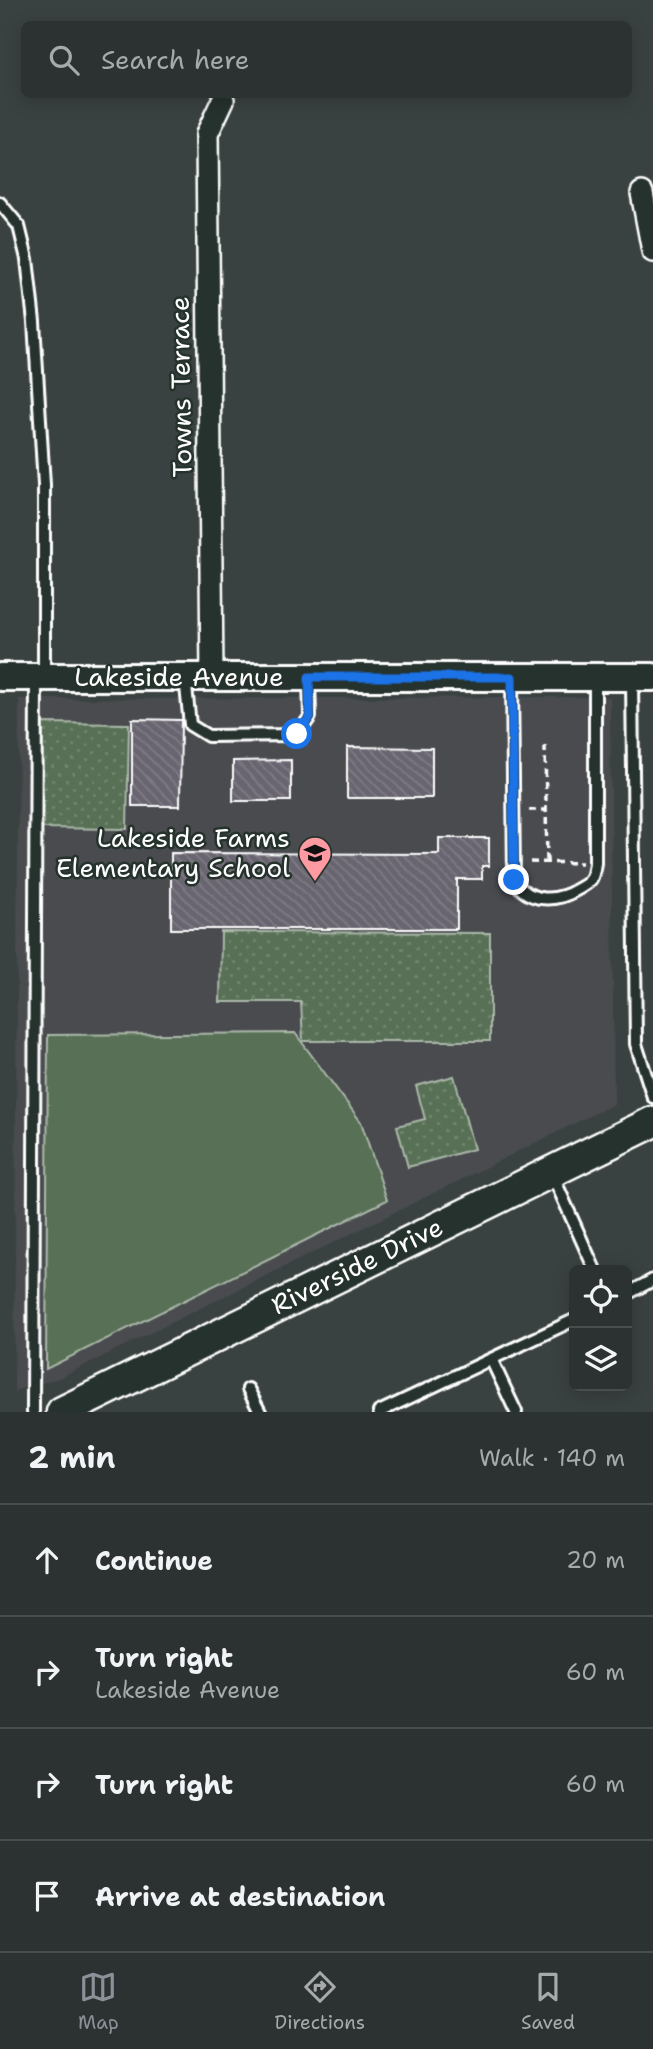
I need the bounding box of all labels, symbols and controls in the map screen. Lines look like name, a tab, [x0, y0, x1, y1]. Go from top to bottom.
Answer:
search box	[21, 21, 632, 98]
icon: search	[45, 41, 83, 79]
text: Search here	[101, 42, 250, 77]
street label: Towns Terrace	[161, 296, 200, 478]
street label: Lakeside Avenue	[74, 659, 284, 694]
route start	[281, 718, 312, 749]
place label: Lakeside Farms Elementary School	[56, 820, 290, 885]
school or university icon: Lakeside Farms Elementary School	[296, 834, 334, 883]
route end	[498, 864, 529, 895]
street label: Riverside Drive	[265, 1209, 448, 1322]
map controls	[569, 1265, 632, 1391]
button: locate	[569, 1265, 632, 1328]
button: layers	[569, 1328, 632, 1391]
text: 2 min	[28, 1437, 115, 1478]
text: Walk · 140 m	[479, 1443, 625, 1473]
icon: ahead	[28, 1541, 66, 1579]
text: Continue	[95, 1543, 213, 1578]
text: 20 m	[566, 1545, 625, 1575]
text: Turn right	[95, 1640, 233, 1675]
icon: right	[28, 1653, 66, 1691]
text: 60 m	[566, 1657, 625, 1687]
text: Lakeside Avenue	[95, 1675, 280, 1705]
icon: right	[28, 1765, 66, 1803]
text: Turn right	[95, 1767, 233, 1802]
text: 60 m	[566, 1769, 625, 1799]
icon: arrive	[28, 1877, 66, 1915]
text: Arrive at destination	[95, 1879, 385, 1914]
tab: Map	[78, 1968, 119, 2035]
tab: Directions	[275, 1968, 365, 2035]
tab: Saved	[521, 1968, 575, 2035]

